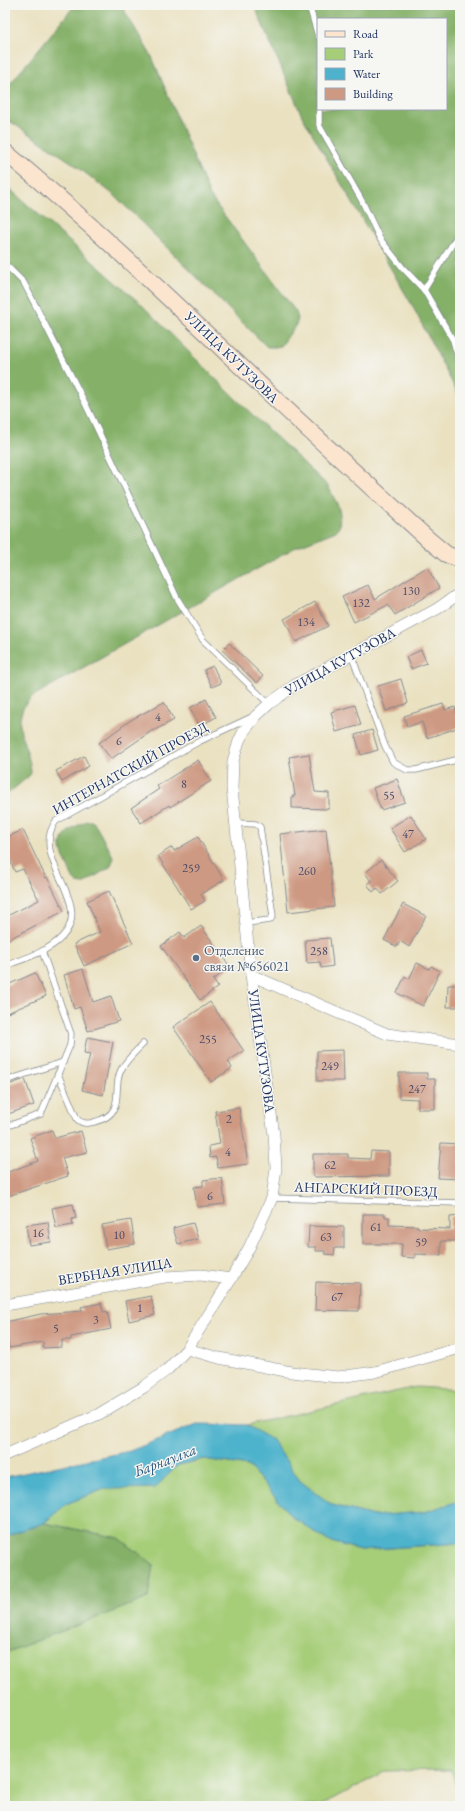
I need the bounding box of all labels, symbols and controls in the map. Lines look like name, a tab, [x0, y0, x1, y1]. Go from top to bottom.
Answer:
legend	[317, 18, 447, 110]
text: Road	[353, 26, 379, 42]
text: Park	[353, 46, 374, 62]
text: Water	[353, 66, 380, 82]
text: Building	[353, 86, 394, 102]
street label: УЛИЦА КУТУЗОВА	[180, 307, 283, 407]
house number: 130	[402, 583, 420, 599]
house number: 132	[352, 595, 370, 611]
house number: 134	[297, 614, 315, 630]
street label: УЛИЦА КУТУЗОВА	[280, 623, 399, 700]
house number: 4	[155, 709, 161, 725]
street label: ИНТЕРНАТСКИЙ ПРОЕЗД	[49, 718, 211, 818]
house number: 6	[116, 733, 122, 749]
house number: 8	[181, 776, 187, 792]
house number: 55	[383, 787, 395, 803]
house number: 47	[402, 826, 414, 842]
house number: 259	[182, 860, 200, 876]
house number: 260	[298, 863, 316, 879]
place label: Отделение связи №656021	[204, 941, 290, 975]
house number: 258	[310, 943, 328, 959]
marker: Отделение связи №656021	[191, 953, 201, 963]
street label: УЛИЦА КУТУЗОВА	[244, 987, 280, 1114]
house number: 255	[199, 1031, 217, 1047]
house number: 249	[321, 1058, 339, 1074]
house number: 247	[408, 1081, 426, 1097]
house number: 2	[226, 1111, 232, 1127]
house number: 4	[225, 1144, 231, 1160]
house number: 62	[324, 1157, 336, 1173]
street label: АНГАРСКИЙ ПРОЕЗД	[293, 1177, 438, 1201]
house number: 6	[207, 1188, 213, 1204]
house number: 61	[370, 1219, 382, 1235]
house number: 16	[32, 1225, 44, 1241]
house number: 10	[113, 1227, 125, 1243]
house number: 63	[320, 1229, 332, 1245]
house number: 59	[415, 1234, 427, 1250]
street label: ВЕРБНАЯ УЛИЦА	[57, 1253, 173, 1289]
house number: 67	[331, 1289, 343, 1305]
house number: 1	[137, 1300, 143, 1316]
house number: 3	[93, 1312, 99, 1328]
house number: 5	[53, 1320, 59, 1336]
water label: Барнаулка	[130, 1439, 199, 1481]

